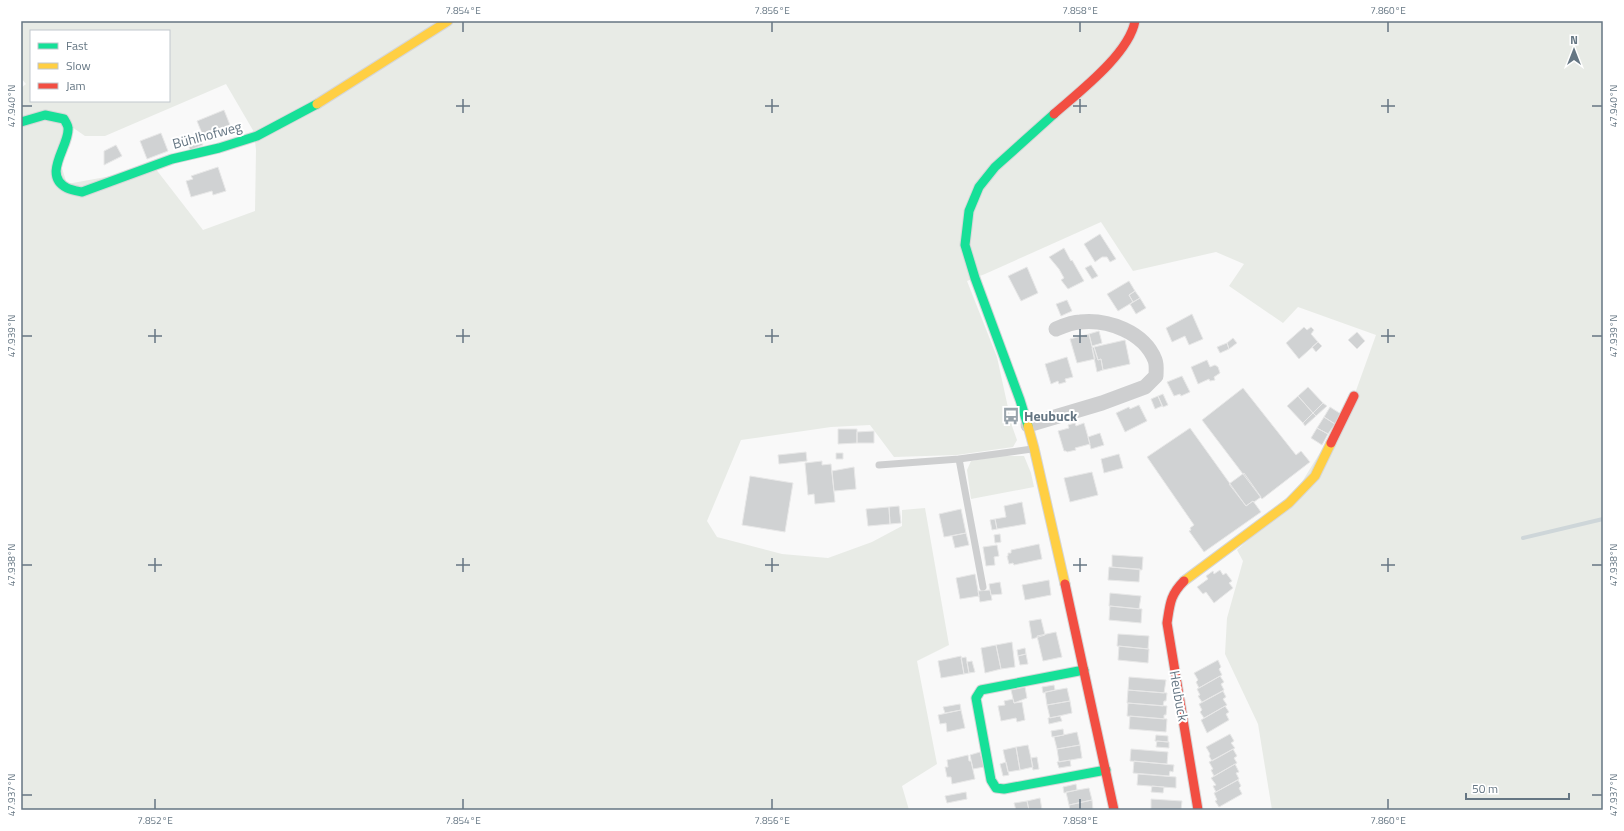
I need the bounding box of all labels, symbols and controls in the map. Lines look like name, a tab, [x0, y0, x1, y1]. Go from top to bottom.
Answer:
text: 7.854°E	[445, 3, 481, 18]
text: 7.856°E	[754, 3, 790, 18]
text: 7.858°E	[1062, 3, 1098, 18]
text: 7.860°E	[1370, 3, 1406, 18]
legend	[30, 30, 170, 102]
north arrow	[1554, 30, 1594, 70]
text: N	[1570, 32, 1578, 48]
text: Fast	[66, 36, 89, 55]
text: Slow	[66, 56, 91, 75]
text: Jam	[66, 76, 86, 95]
text: 47.940°N	[4, 85, 19, 127]
text: 47.940°N	[1606, 85, 1621, 127]
street label: Bühlhofweg	[170, 115, 244, 154]
text: 47.939°N	[4, 315, 19, 357]
text: 47.939°N	[1606, 315, 1621, 357]
place label: Heubuck	[1024, 405, 1078, 426]
bus stop icon: Heubuck	[1001, 406, 1021, 426]
text: 47.938°N	[4, 544, 19, 586]
text: 47.938°N	[1606, 544, 1621, 586]
street label: Heubuck	[1165, 669, 1194, 723]
text: 47.937°N	[4, 774, 19, 816]
text: 47.937°N	[1606, 774, 1621, 816]
scale bar	[1466, 775, 1569, 801]
text: 50 m	[1472, 779, 1498, 798]
text: 7.852°E	[137, 813, 173, 828]
text: 7.854°E	[445, 813, 481, 828]
text: 7.856°E	[754, 813, 790, 828]
text: 7.858°E	[1062, 813, 1098, 828]
text: 7.860°E	[1370, 813, 1406, 828]

